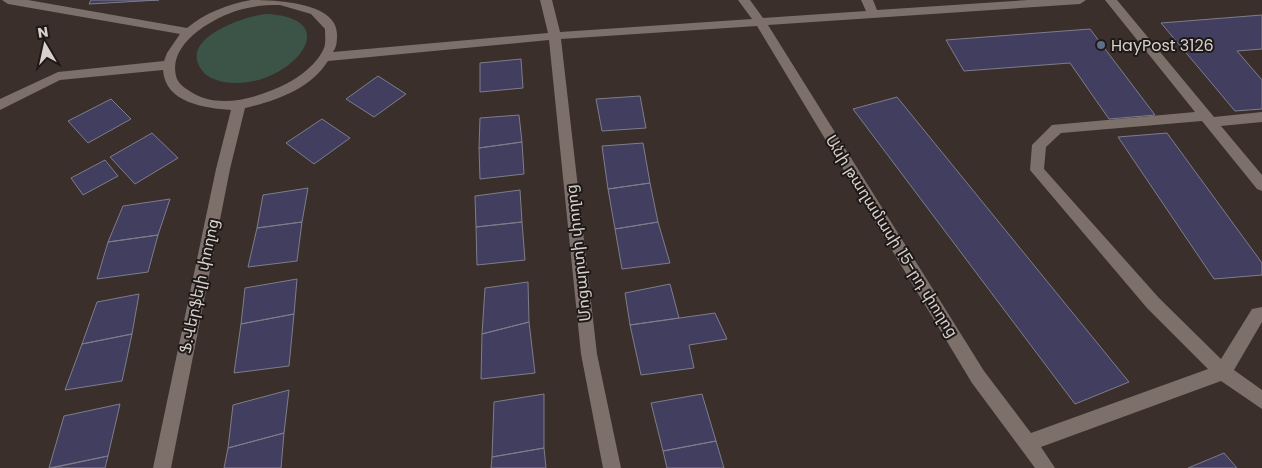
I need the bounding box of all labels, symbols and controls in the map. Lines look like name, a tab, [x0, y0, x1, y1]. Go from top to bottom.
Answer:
north arrow	[20, 20, 70, 70]
text: N	[36, 21, 50, 43]
place label: HayPost 3126	[1111, 34, 1214, 57]
marker: HayPost 3126	[1095, 39, 1107, 51]
street label: Անի թաղամասի 15-րդ փողոց	[820, 130, 964, 342]
street label: Մոցարտի փողոց	[559, 183, 597, 323]
street label: Ֆ.Վերֆելի փողոց	[173, 216, 225, 356]

